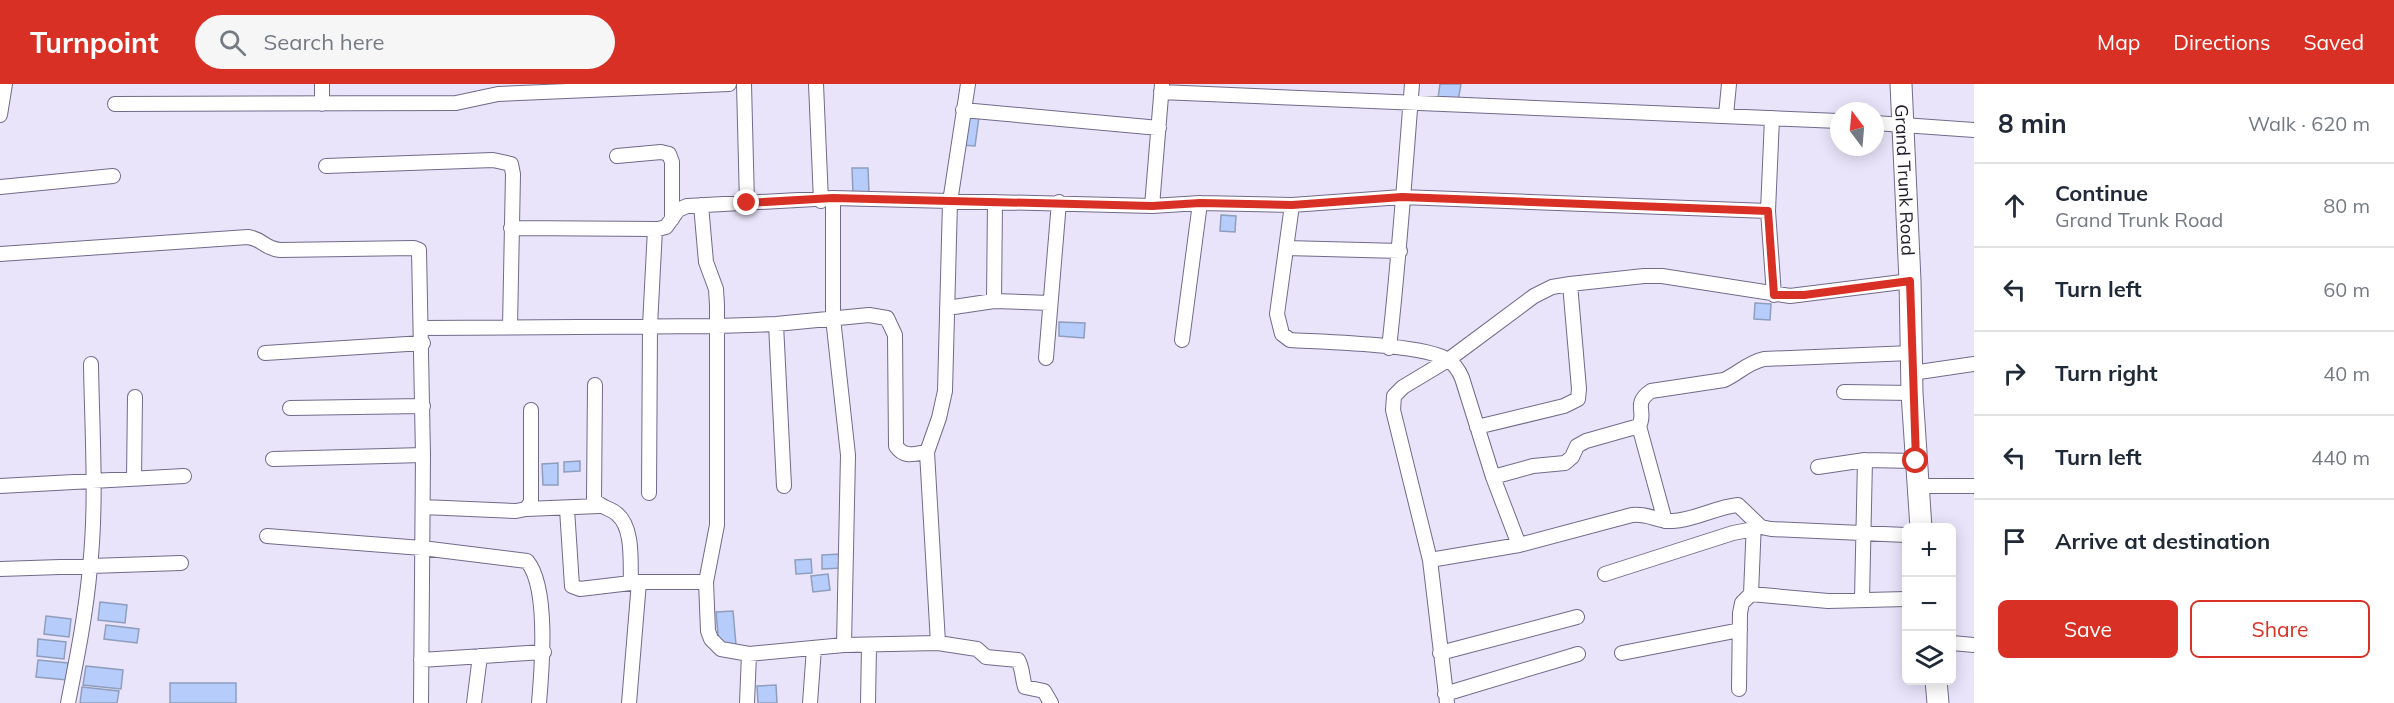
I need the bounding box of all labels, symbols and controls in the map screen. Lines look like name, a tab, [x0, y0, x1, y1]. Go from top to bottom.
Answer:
search box	[195, 15, 615, 69]
text: Turnpoint	[30, 25, 159, 60]
icon: search	[216, 26, 249, 59]
text: Search here	[264, 28, 384, 56]
text: Map	[2097, 29, 2140, 55]
text: Directions	[2173, 29, 2270, 55]
text: Saved	[2303, 29, 2364, 55]
north arrow	[1830, 102, 1884, 156]
street label: Grand Trunk Road	[1890, 104, 1920, 256]
text: 8 min	[1998, 107, 2067, 140]
text: Walk · 620 m	[2248, 111, 2370, 136]
text: Continue	[2055, 179, 2148, 207]
route end	[733, 189, 759, 215]
icon: ahead	[1998, 189, 2031, 222]
text: 80 m	[2323, 193, 2370, 218]
text: Grand Trunk Road	[2055, 207, 2223, 232]
icon: left	[1998, 273, 2031, 306]
text: Turn left	[2055, 275, 2142, 303]
text: 60 m	[2323, 277, 2370, 302]
icon: right	[1998, 357, 2031, 390]
text: Turn right	[2055, 359, 2158, 387]
text: 40 m	[2323, 361, 2370, 386]
icon: left	[1998, 441, 2031, 474]
text: Turn left	[2055, 443, 2142, 471]
text: 440 m	[2311, 445, 2370, 470]
route start	[1902, 447, 1928, 473]
map controls	[1902, 523, 1956, 685]
button: +	[1902, 523, 1956, 577]
icon: arrive	[1998, 525, 2031, 558]
text: Arrive at destination	[2055, 527, 2270, 555]
button: −	[1902, 577, 1956, 631]
button: Save	[1998, 600, 2178, 658]
button: Share	[2190, 600, 2370, 658]
button: layers	[1902, 631, 1956, 685]

